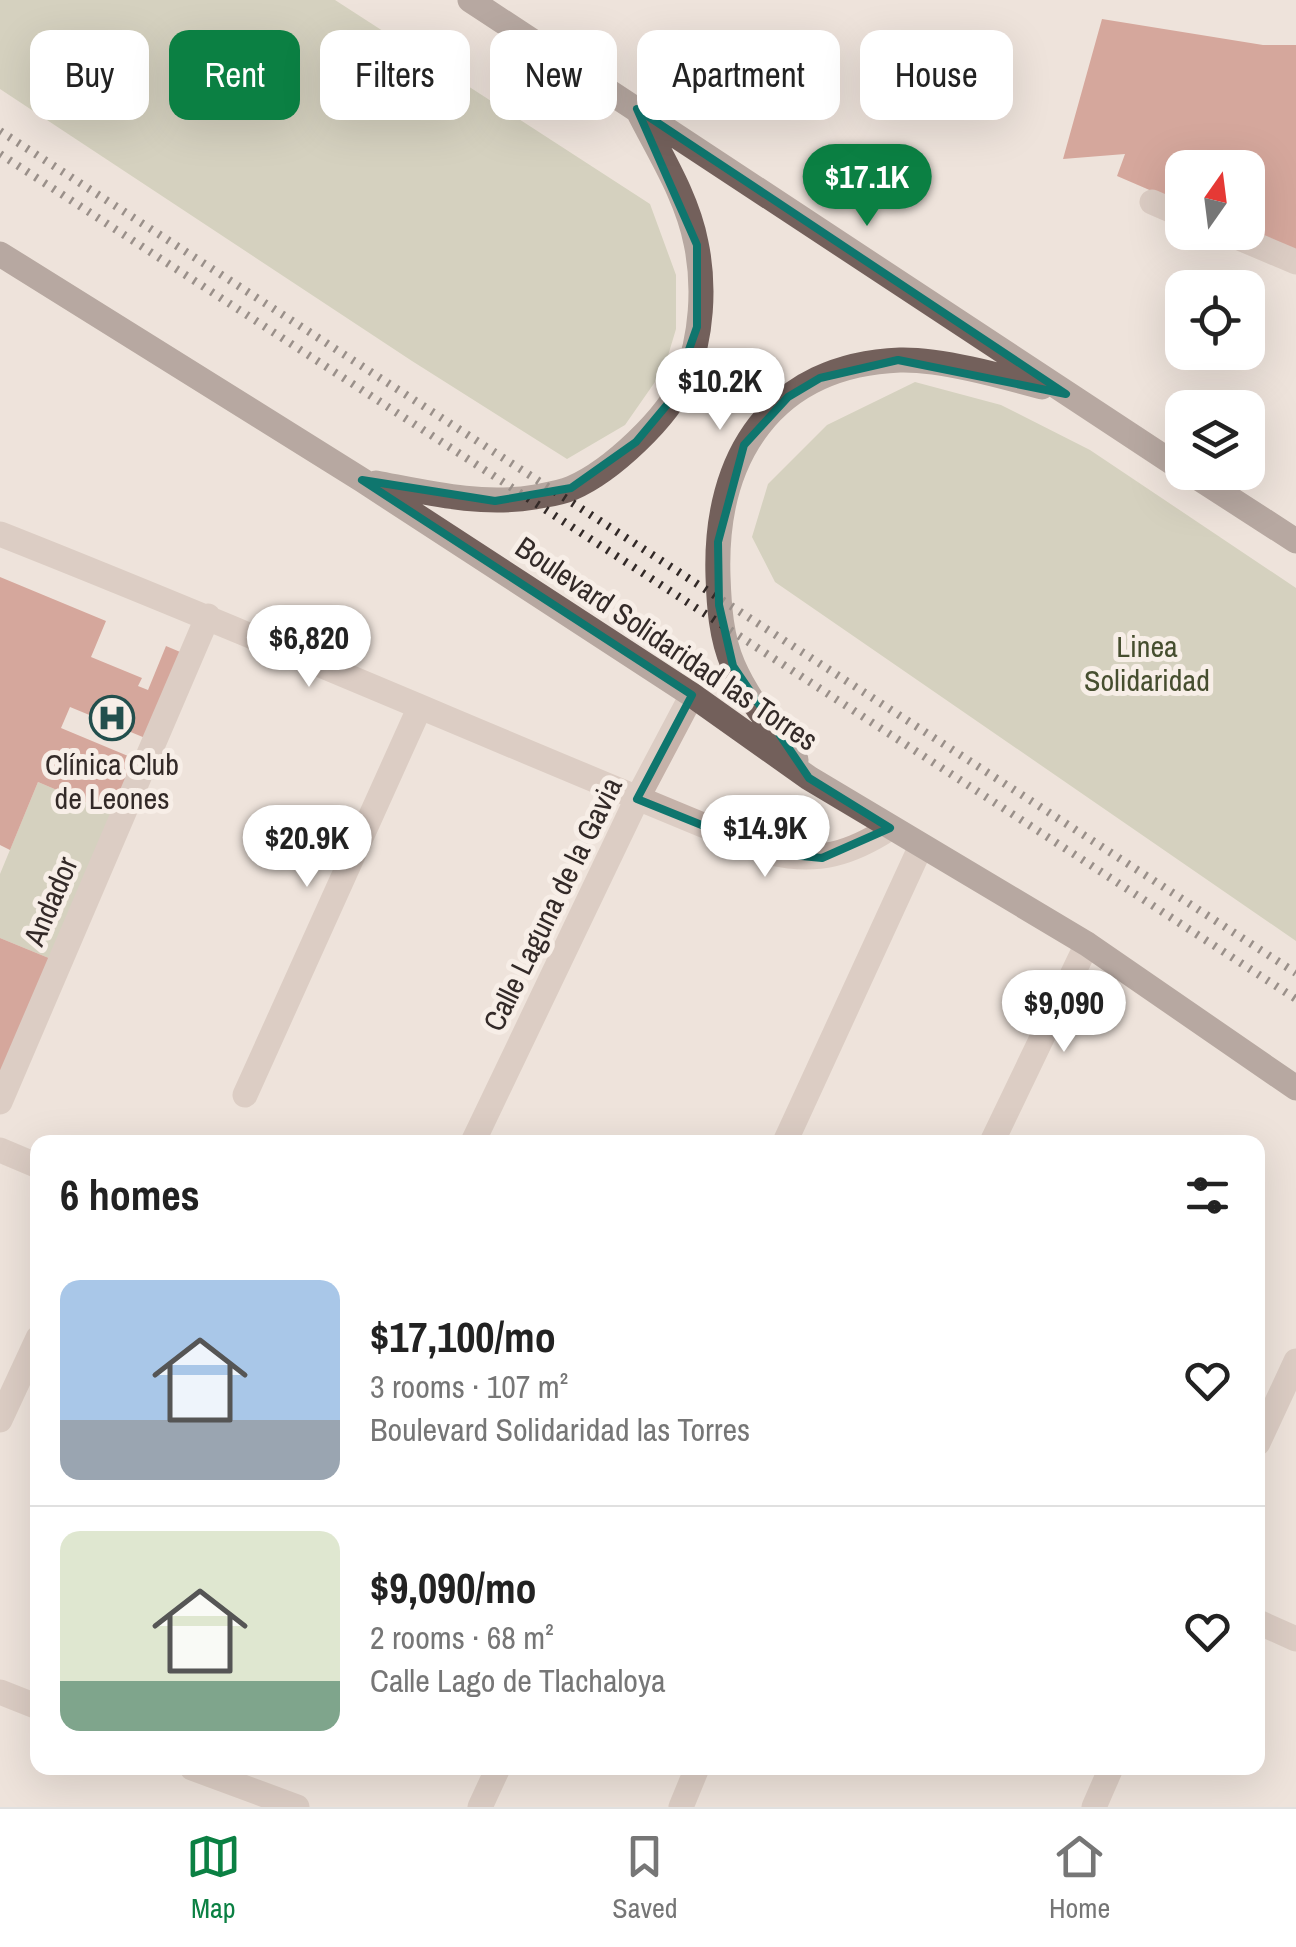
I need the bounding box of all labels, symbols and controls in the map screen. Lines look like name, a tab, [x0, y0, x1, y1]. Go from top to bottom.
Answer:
chip: Buy	[30, 30, 149, 120]
chip: Rent	[169, 30, 300, 120]
chip: Filters	[320, 30, 470, 120]
chip: New	[490, 30, 617, 120]
chip: Apartment	[637, 30, 840, 120]
chip: House	[860, 30, 1013, 120]
pin: $17.1K	[786, 144, 948, 229]
north arrow	[1165, 150, 1265, 250]
map controls	[1165, 150, 1265, 490]
text: $17.1K	[825, 155, 909, 198]
button: locate	[1165, 270, 1265, 370]
pin: $10.2K	[639, 348, 801, 433]
text: $10.2K	[678, 359, 762, 402]
button: layers	[1165, 390, 1265, 490]
street label: Boulevard Solidaridad las Torres	[508, 527, 826, 759]
pin: $6,820	[228, 605, 390, 690]
text: $6,820	[269, 616, 349, 659]
park label: Linea Solidaridad	[1084, 626, 1210, 700]
hospital icon: Clínica Club de Leones	[89, 695, 135, 741]
place label: Clínica Club de Leones	[45, 744, 179, 818]
street label: Calle Laguna de la Gavia	[473, 770, 631, 1038]
pin: $14.9K	[684, 795, 846, 880]
pin: $20.9K	[226, 805, 388, 890]
text: $14.9K	[723, 806, 807, 849]
text: $20.9K	[265, 816, 349, 859]
street label: Andador	[13, 850, 87, 953]
pin: $9,090	[983, 970, 1145, 1055]
text: $9,090	[1024, 981, 1104, 1024]
text: 6 homes	[60, 1167, 200, 1223]
icon: filters	[1180, 1168, 1235, 1223]
text: $17,100/mo	[370, 1309, 556, 1365]
icon: home	[140, 1320, 260, 1440]
icon: heart	[1180, 1353, 1235, 1408]
text: 3 rooms · 107 m²	[370, 1365, 568, 1408]
text: Boulevard Solidaridad las Torres	[370, 1408, 750, 1451]
text: $9,090/mo	[370, 1560, 537, 1616]
icon: home	[140, 1571, 260, 1691]
icon: heart	[1180, 1604, 1235, 1659]
text: 2 rooms · 68 m²	[370, 1616, 554, 1659]
text: Calle Lago de Tlachaloya	[370, 1659, 666, 1702]
tab: Map	[186, 1829, 241, 1927]
tab: Saved	[612, 1829, 677, 1927]
tab: Home	[1049, 1829, 1110, 1927]

